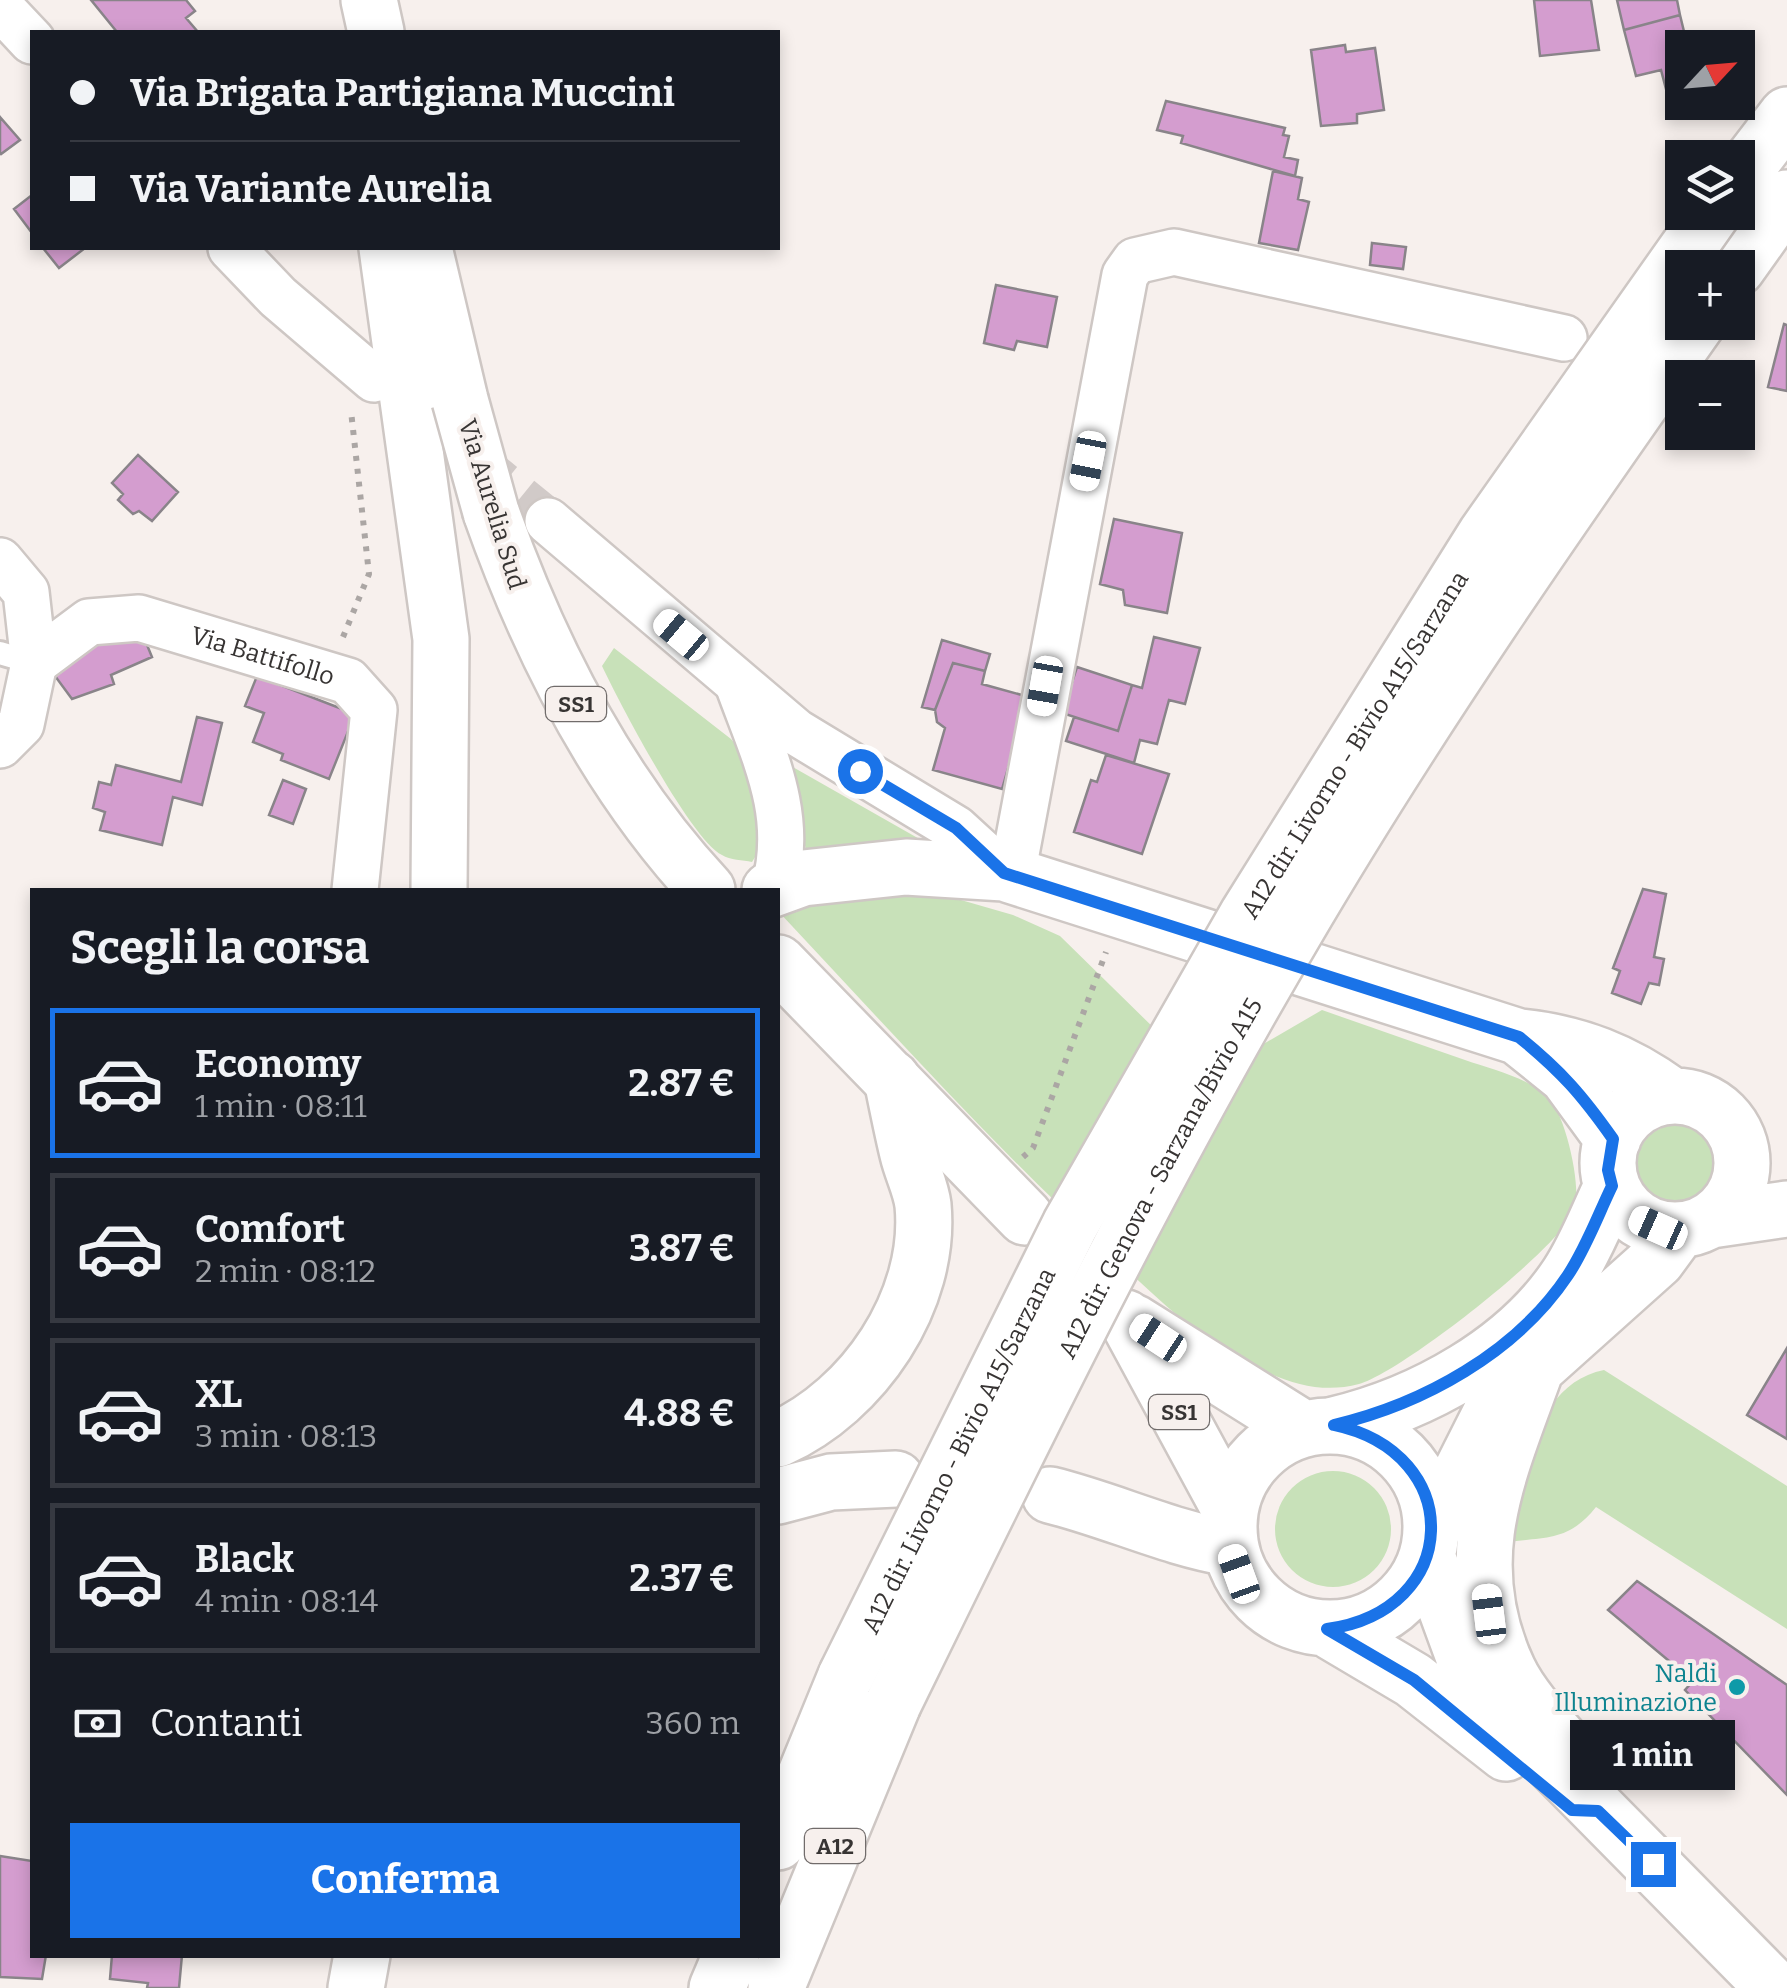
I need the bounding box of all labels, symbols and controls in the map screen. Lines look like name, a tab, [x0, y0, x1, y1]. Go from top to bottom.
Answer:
north arrow	[1665, 30, 1755, 120]
map controls	[1665, 30, 1755, 450]
text: Via Brigata Partigiana Muccini	[130, 70, 675, 116]
button: layers	[1665, 140, 1755, 230]
text: Via Variante Aurelia	[130, 166, 492, 212]
button: +	[1665, 250, 1755, 340]
button: −	[1665, 360, 1755, 450]
street label: Via Aurelia Sud	[452, 416, 532, 593]
car	[1068, 429, 1108, 493]
street label: A12 dir. Livorno - Bivio A15/Sarzana	[1235, 565, 1475, 924]
car	[648, 604, 714, 666]
street label: Via Battifollo	[187, 620, 338, 692]
car	[1025, 654, 1065, 718]
road number: SS1	[546, 687, 606, 721]
route start	[838, 749, 883, 794]
text: Scegli la corsa	[70, 921, 369, 975]
street label: A12 dir. Genova - Sarzana/Bivio A15	[1052, 993, 1269, 1363]
icon: car	[75, 1038, 165, 1128]
text: Economy	[195, 1041, 361, 1087]
text: 2.87 €	[628, 1060, 735, 1106]
text: 1 min · 08:11	[195, 1087, 367, 1125]
car	[1624, 1202, 1692, 1254]
icon: car	[75, 1203, 165, 1293]
text: Comfort	[195, 1206, 345, 1252]
text: 3.87 €	[629, 1225, 735, 1271]
text: 2 min · 08:12	[195, 1252, 376, 1290]
street label: A12 dir. Livorno - Bivio A15/Sarzana	[856, 1263, 1063, 1639]
car	[1125, 1309, 1191, 1367]
icon: car	[75, 1368, 165, 1458]
text: XL	[195, 1371, 242, 1417]
text: 4.88 €	[624, 1390, 735, 1436]
road number: SS1	[1149, 1395, 1209, 1429]
text: 3 min · 08:13	[195, 1417, 377, 1455]
icon: car	[75, 1533, 165, 1623]
text: Black	[195, 1536, 294, 1582]
car	[1215, 1541, 1263, 1607]
text: 2.37 €	[629, 1555, 735, 1601]
text: 4 min · 08:14	[195, 1582, 378, 1620]
car	[1470, 1582, 1508, 1646]
place label: Naldi Illuminazione	[1554, 1659, 1717, 1718]
marker: Naldi Illuminazione	[1726, 1676, 1748, 1698]
icon: cash	[70, 1696, 125, 1751]
text: Contanti	[150, 1700, 303, 1746]
text: 360 m	[646, 1704, 740, 1742]
callout: 1 min	[1570, 1719, 1736, 1789]
text: 1 min	[1612, 1736, 1693, 1774]
button: Conferma	[70, 1823, 740, 1938]
road number: A12	[805, 1829, 865, 1863]
route end	[1631, 1842, 1676, 1887]

